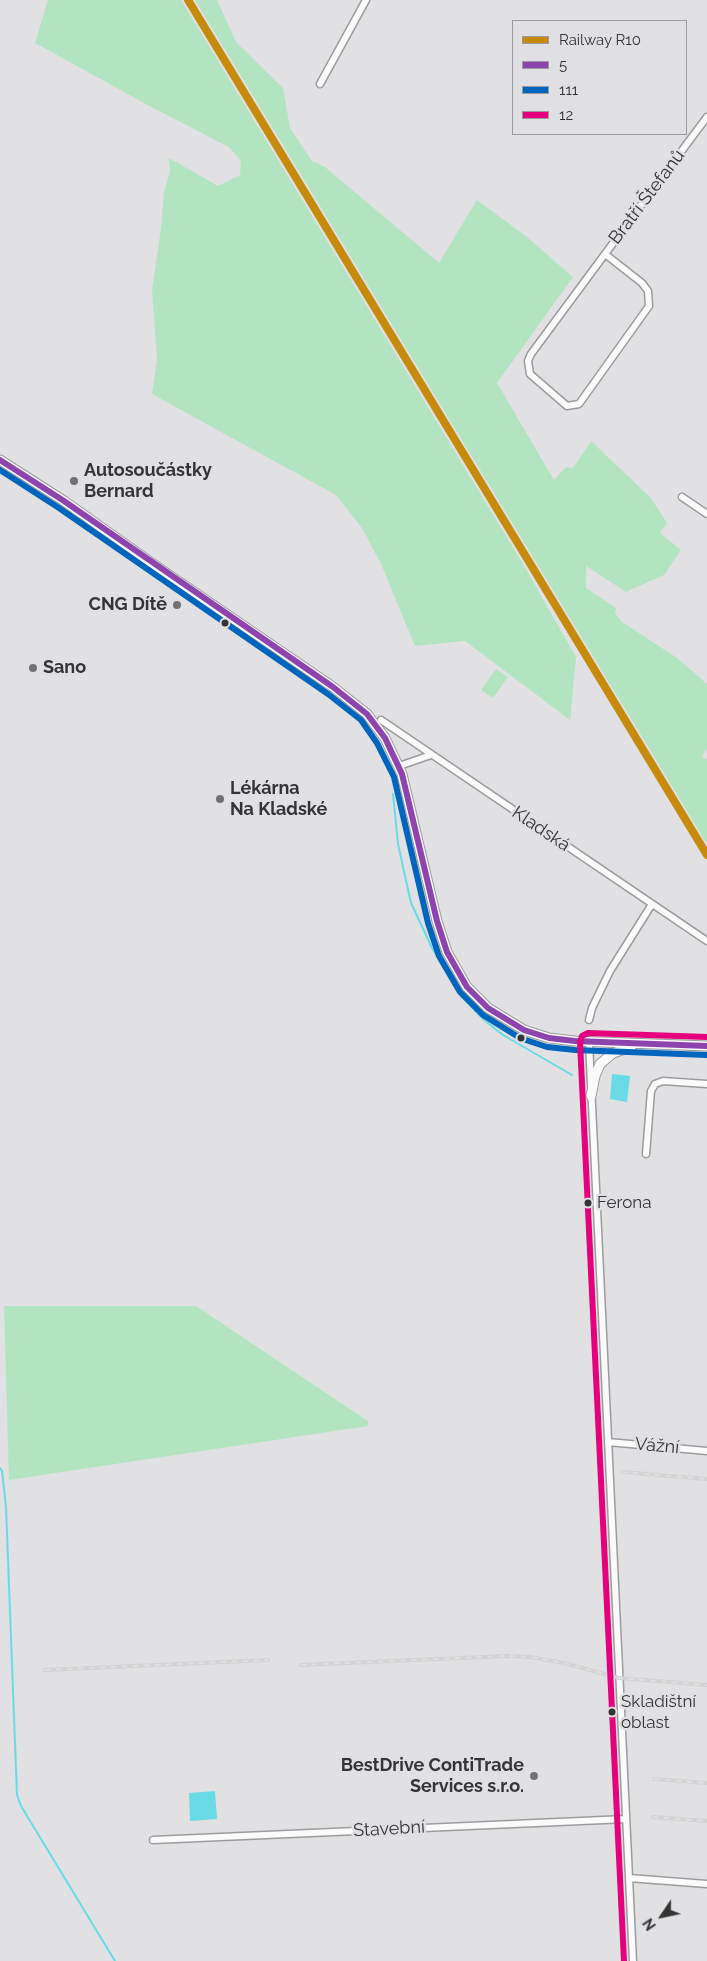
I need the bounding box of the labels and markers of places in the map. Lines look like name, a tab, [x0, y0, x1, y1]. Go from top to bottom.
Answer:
place label: Autosoučástky Bernard	[84, 460, 212, 502]
marker: Autosoučástky Bernard	[68, 475, 80, 487]
place label: CNG Dítě	[89, 594, 167, 616]
marker: CNG Dítě	[171, 599, 183, 611]
unlabelled marker	[220, 618, 230, 628]
place label: Sano	[43, 657, 86, 679]
marker: Sano	[27, 662, 39, 674]
place label: Lékárna Na Kladské	[230, 778, 327, 821]
marker: Lékárna Na Kladské	[214, 793, 226, 805]
unlabelled marker	[516, 1033, 526, 1043]
place label: Ferona	[597, 1193, 651, 1213]
marker: Ferona	[583, 1198, 593, 1208]
place label: Skladištní oblast	[621, 1692, 696, 1732]
marker: Skladištní oblast	[607, 1707, 617, 1717]
place label: BestDrive ContiTrade Services s.r.o.	[341, 1755, 524, 1798]
marker: BestDrive ContiTrade Services s.r.o.	[528, 1770, 540, 1782]

